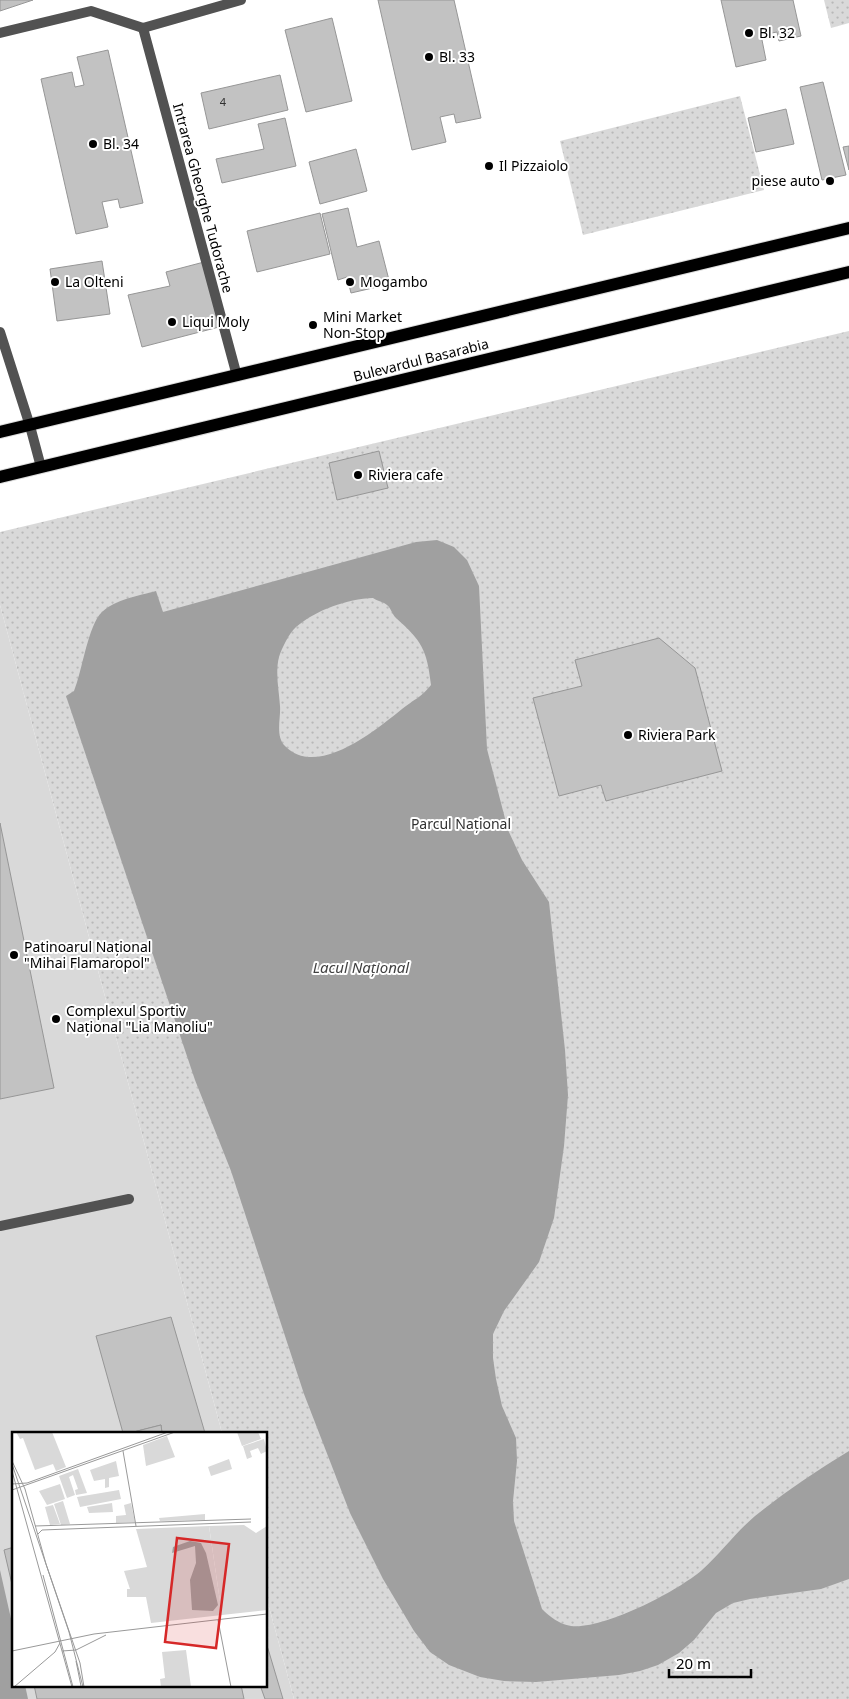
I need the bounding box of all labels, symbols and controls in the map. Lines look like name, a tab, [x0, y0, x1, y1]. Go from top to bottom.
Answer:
place label: Bl. 32	[759, 23, 795, 42]
marker: Bl. 32	[743, 27, 755, 39]
place label: Bl. 33	[439, 47, 475, 66]
marker: Bl. 33	[423, 51, 435, 63]
house number: 4	[220, 94, 227, 109]
street label: Intrarea Gheorghe Tudorache	[169, 101, 238, 295]
place label: Bl. 34	[103, 134, 139, 153]
marker: Bl. 34	[87, 138, 99, 150]
place label: Il Pizzaiolo	[499, 156, 568, 175]
marker: Il Pizzaiolo	[483, 160, 495, 172]
place label: piese auto	[752, 171, 820, 190]
marker: piese auto	[824, 175, 836, 187]
place label: La Olteni	[65, 272, 124, 291]
place label: Mogambo	[360, 272, 428, 291]
marker: La Olteni	[49, 276, 61, 288]
marker: Mogambo	[344, 276, 356, 288]
place label: Mini Market Non-Stop	[323, 307, 402, 342]
place label: Liqui Moly	[182, 312, 250, 331]
marker: Liqui Moly	[166, 316, 178, 328]
marker: Mini Market Non-Stop	[307, 319, 319, 331]
street label: Bulevardul Basarabia	[351, 333, 491, 386]
place label: Riviera cafe	[368, 465, 443, 484]
marker: Riviera cafe	[352, 469, 364, 481]
place label: Riviera Park	[638, 725, 716, 744]
marker: Riviera Park	[622, 729, 634, 741]
park label: Parcul Național	[411, 814, 511, 833]
place label: Patinoarul Național "Mihai Flamaropol"	[24, 937, 151, 972]
marker: Patinoarul Național "Mihai Flamaropol"	[8, 949, 20, 961]
water label: Lacul Național	[313, 957, 410, 977]
place label: Complexul Sportiv Național "Lia Manoliu"	[66, 1001, 213, 1036]
marker: Complexul Sportiv Național "Lia Manoliu"	[50, 1013, 62, 1025]
inset map	[12, 1432, 268, 1686]
scale bar	[669, 1646, 752, 1678]
text: 20 m	[676, 1653, 711, 1673]

